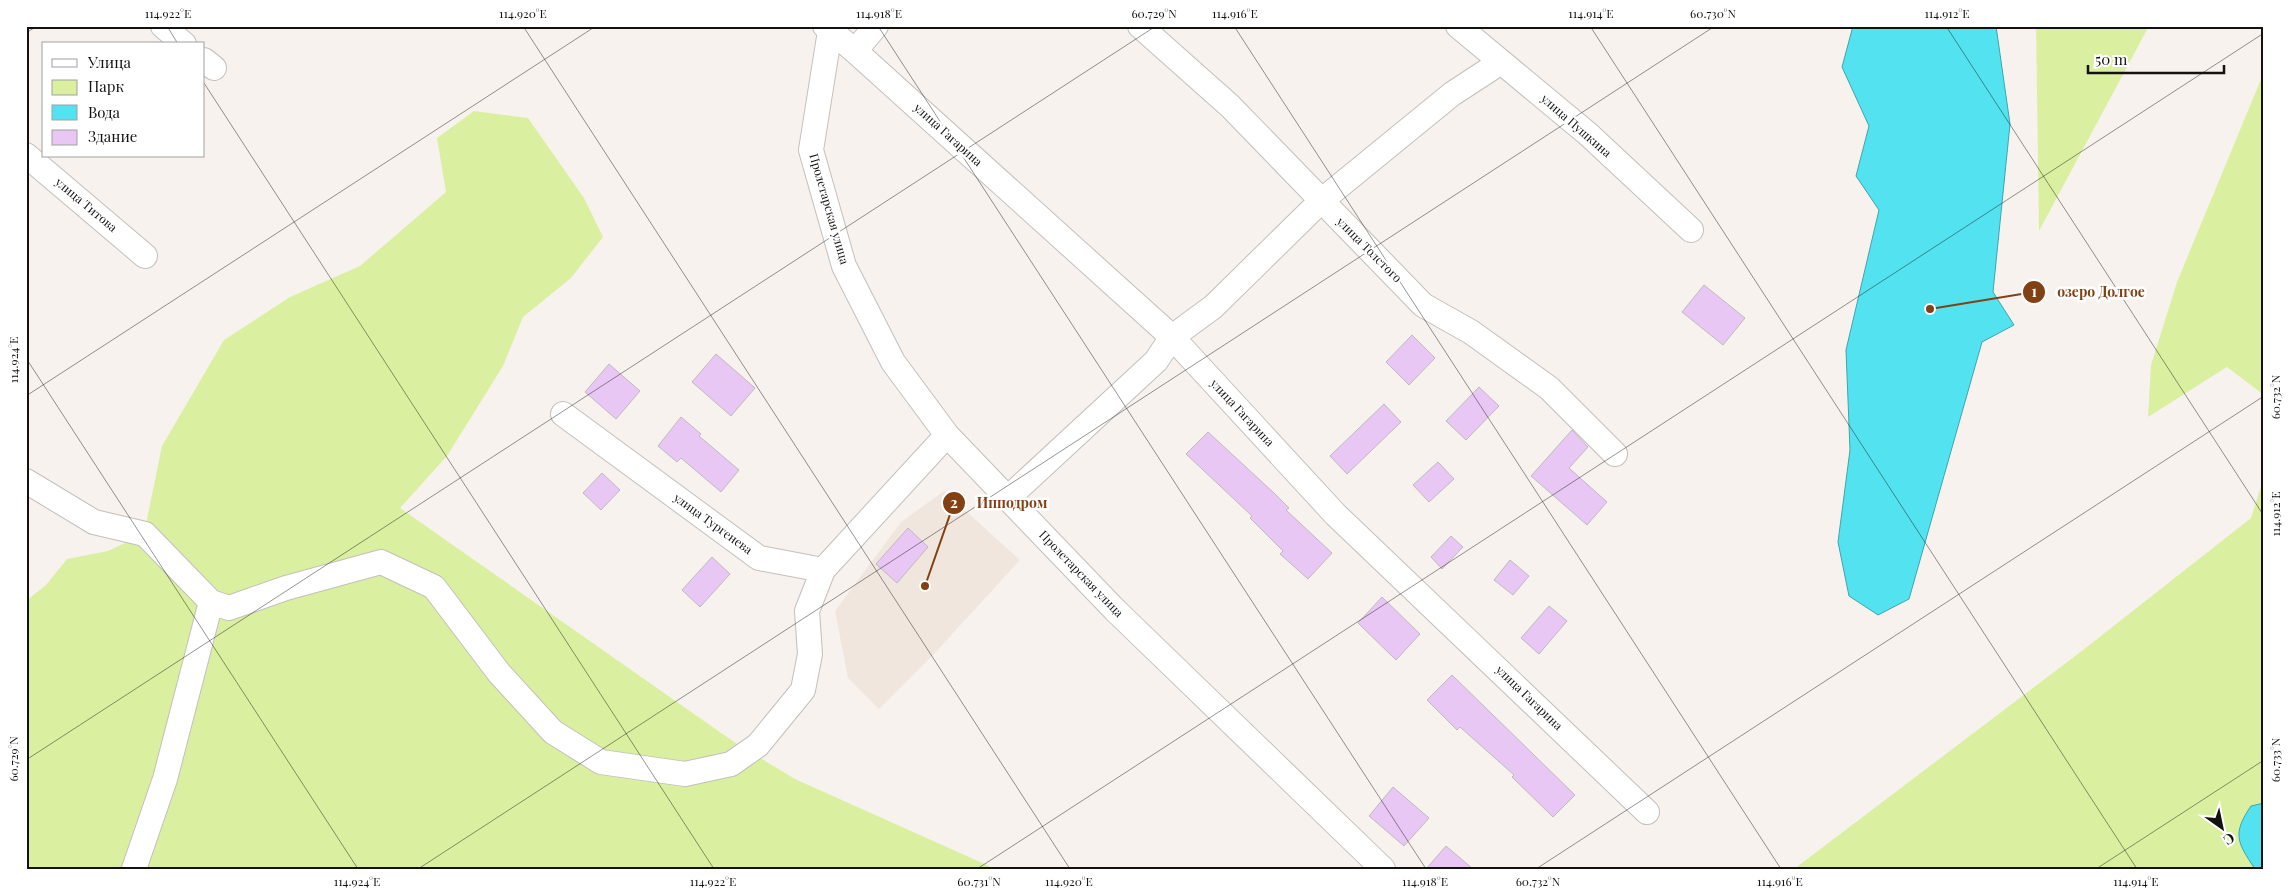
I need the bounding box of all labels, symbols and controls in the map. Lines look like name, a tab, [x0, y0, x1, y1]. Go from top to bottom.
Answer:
text: 114.922°E	[145, 5, 191, 21]
text: 114.920°E	[499, 5, 547, 21]
text: 114.918°E	[856, 5, 902, 21]
text: 60.729°N	[1131, 5, 1177, 21]
text: 114.916°E	[1212, 5, 1258, 21]
text: 114.914°E	[1568, 5, 1614, 21]
text: 60.730°N	[1690, 5, 1737, 21]
text: 114.912°E	[1924, 5, 1970, 21]
legend	[42, 42, 205, 158]
scale bar	[2088, 42, 2224, 74]
text: 50 m	[2095, 49, 2128, 69]
text: Улица	[87, 52, 131, 72]
text: Парк	[88, 76, 124, 96]
street label: улица Пушкина	[1537, 90, 1615, 160]
street label: улица Гагарина	[910, 99, 986, 169]
text: Вода	[88, 102, 121, 122]
text: Здание	[88, 126, 137, 146]
street label: Пролетарская улица	[806, 151, 853, 266]
street label: улица Титова	[52, 173, 121, 235]
street label: улица Толстого	[1333, 213, 1406, 286]
callout: озеро Долгое	[2022, 278, 2154, 307]
text: 1	[2031, 281, 2037, 301]
text: озеро Долгое	[2057, 282, 2145, 301]
text: 114.924°E	[5, 337, 21, 383]
street label: улица Гагарина	[1207, 374, 1278, 450]
text: 60.732°N	[2267, 374, 2283, 419]
street label: улица Тургенева	[670, 489, 756, 557]
callout: Ипподром	[942, 489, 1057, 518]
text: 114.912°E	[2267, 491, 2283, 537]
text: 2	[950, 492, 958, 512]
text: Ипподром	[977, 493, 1048, 512]
street label: Пролетарская улица	[1036, 527, 1127, 620]
street label: улица Гагарина	[1492, 661, 1566, 733]
text: 60.729°N	[5, 736, 21, 782]
text: 60.733°N	[2267, 737, 2283, 782]
north arrow	[2198, 802, 2248, 852]
text: С	[2220, 829, 2239, 850]
text: 114.924°E	[334, 873, 380, 889]
text: 114.922°E	[690, 873, 736, 889]
text: 60.731°N	[957, 873, 1001, 889]
text: 114.920°E	[1045, 873, 1093, 889]
text: 114.918°E	[1402, 873, 1448, 889]
text: 60.732°N	[1516, 873, 1561, 889]
text: 114.916°E	[1757, 873, 1803, 889]
text: 114.914°E	[2113, 873, 2159, 889]

